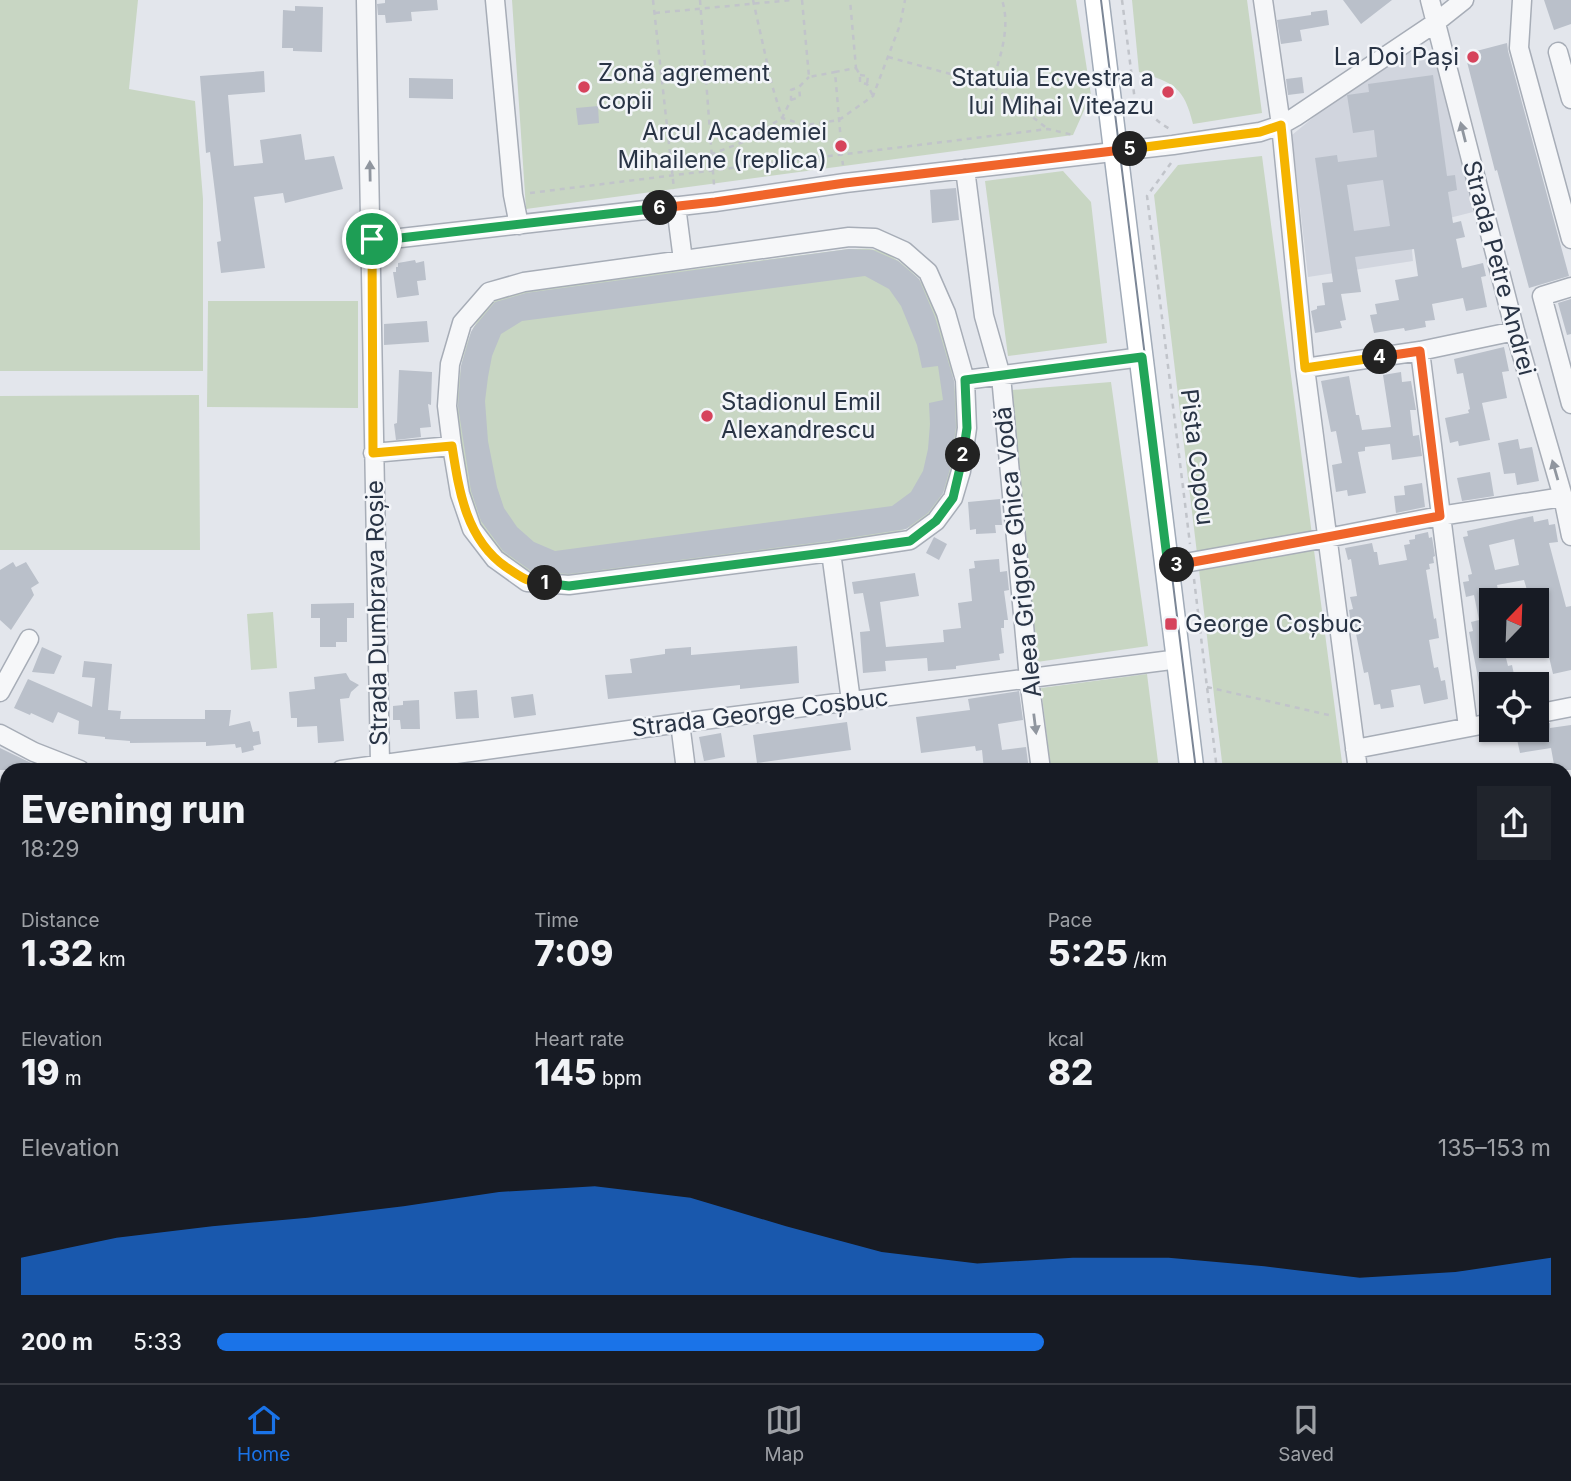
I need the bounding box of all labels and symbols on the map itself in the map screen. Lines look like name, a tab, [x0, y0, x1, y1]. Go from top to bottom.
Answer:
place label: La Doi Pași	[1334, 42, 1459, 71]
marker: La Doi Pași	[1465, 49, 1481, 65]
place label: Zonă agrement copii	[598, 58, 770, 115]
place label: Statuia Ecvestra a lui Mihai Viteazu	[951, 63, 1154, 120]
marker: Zonă agrement copii	[576, 79, 592, 95]
marker: Statuia Ecvestra a lui Mihai Viteazu	[1160, 84, 1176, 100]
place label: Arcul Academiei Mihailene (replica)	[617, 117, 827, 174]
one-way arrow	[1457, 121, 1468, 143]
pin: 5	[1112, 132, 1148, 166]
marker: Arcul Academiei Mihailene (replica)	[833, 138, 849, 154]
street label: Strada Petre Andrei	[1457, 157, 1542, 378]
one-way arrow	[364, 160, 376, 182]
pin: 6	[642, 190, 678, 226]
pin	[342, 209, 402, 269]
pin: 4	[1362, 340, 1398, 374]
place label: Stadionul Emil Alexandrescu	[721, 387, 881, 444]
street label: Pista Copou	[1175, 387, 1220, 527]
street label: Aleea Grigore Ghica Vodă	[988, 405, 1047, 699]
marker: Stadionul Emil Alexandrescu	[699, 408, 715, 424]
pin: 2	[946, 438, 981, 472]
one-way arrow	[1549, 459, 1559, 480]
street label: Strada Dumbrava Roșie	[360, 480, 393, 746]
pin: 3	[1160, 548, 1194, 582]
pin: 1	[528, 566, 562, 600]
north arrow	[1479, 588, 1549, 658]
place label: George Coșbuc	[1185, 609, 1363, 638]
marker: George Coșbuc	[1163, 616, 1179, 632]
street label: Strada George Coșbuc	[630, 682, 890, 743]
one-way arrow	[1029, 714, 1040, 736]

